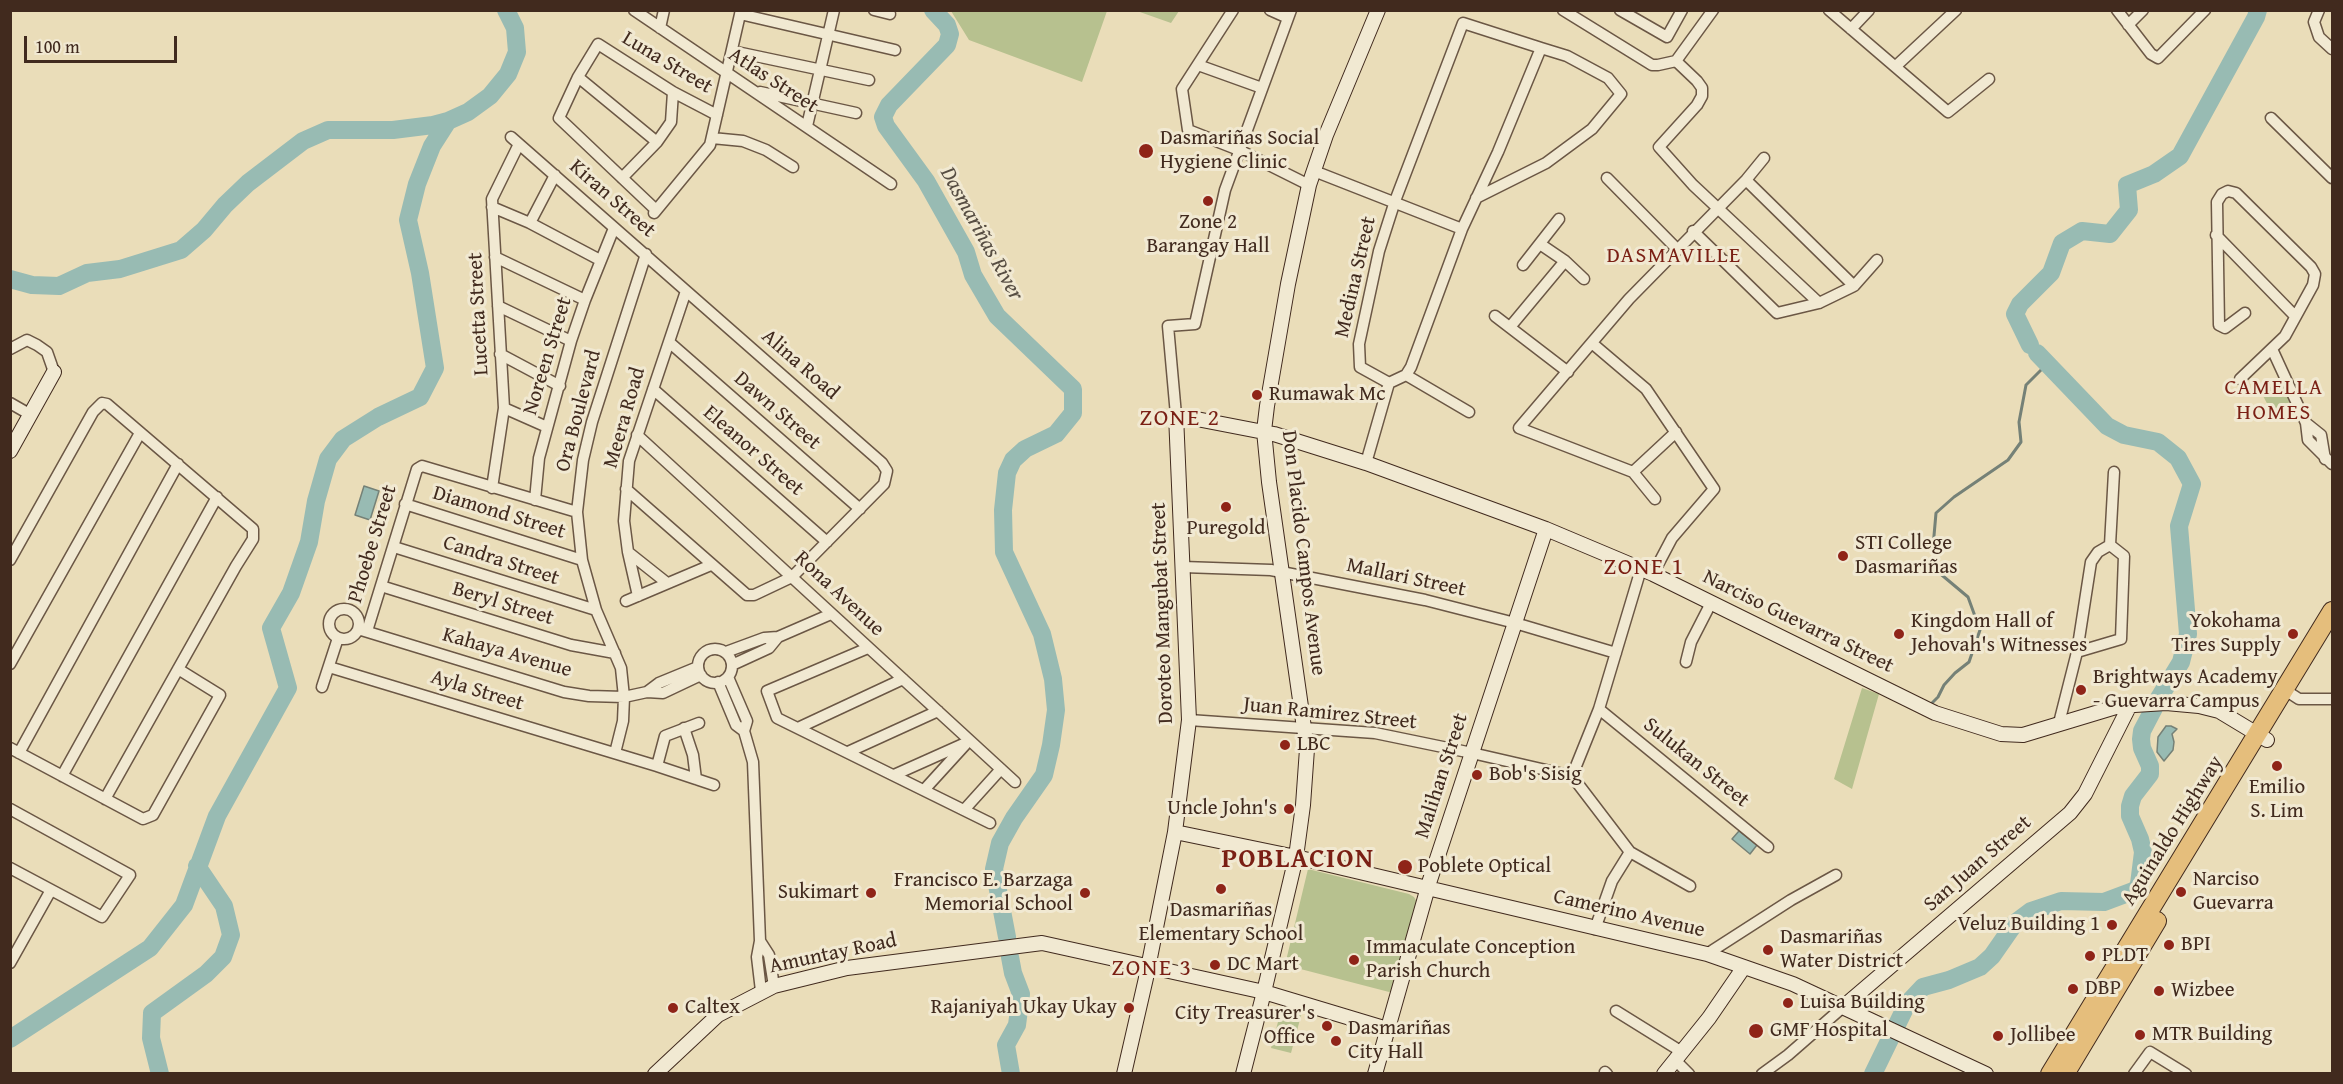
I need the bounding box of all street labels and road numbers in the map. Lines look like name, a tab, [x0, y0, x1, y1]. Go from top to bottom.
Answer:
street label: Luna Street	[617, 26, 717, 100]
street label: Atlas Street	[723, 43, 823, 119]
street label: Kiran Street	[564, 155, 660, 243]
street label: Medina Street	[1330, 214, 1382, 340]
street label: Lucetta Street	[463, 252, 495, 376]
street label: Noreen Street	[518, 294, 578, 418]
street label: Alina Road	[756, 324, 844, 406]
street label: Ora Boulevard	[551, 347, 607, 475]
street label: Meera Road	[599, 365, 651, 471]
street label: Dawn Street	[728, 366, 826, 456]
street label: Eleanor Street	[697, 400, 809, 502]
street label: Don Placido Campos Avenue	[1275, 429, 1331, 677]
street label: Diamond Street	[430, 481, 568, 545]
street label: Phoebe Street	[343, 482, 403, 606]
street label: Doroteo Mangubat Street	[1147, 502, 1179, 724]
street label: Candra Street	[440, 530, 562, 592]
street label: Rona Avenue	[789, 546, 889, 642]
street label: Mallari Street	[1344, 553, 1468, 603]
street label: Narciso Guevarra Street	[1698, 565, 1898, 679]
street label: Beryl Street	[449, 577, 557, 631]
street label: Kahaya Avenue	[439, 623, 575, 683]
street label: Ayla Street	[428, 665, 526, 717]
street label: Juan Ramirez Street	[1242, 692, 1418, 736]
street label: Malihan Street	[1410, 710, 1474, 842]
street label: Sulukan Street	[1638, 713, 1754, 813]
street label: Aguinaldo Highway	[2117, 752, 2229, 910]
street label: San Juan Street	[1919, 811, 2037, 917]
street label: Camerino Avenue	[1551, 884, 1707, 944]
street label: Amuntay Road	[767, 928, 899, 980]

